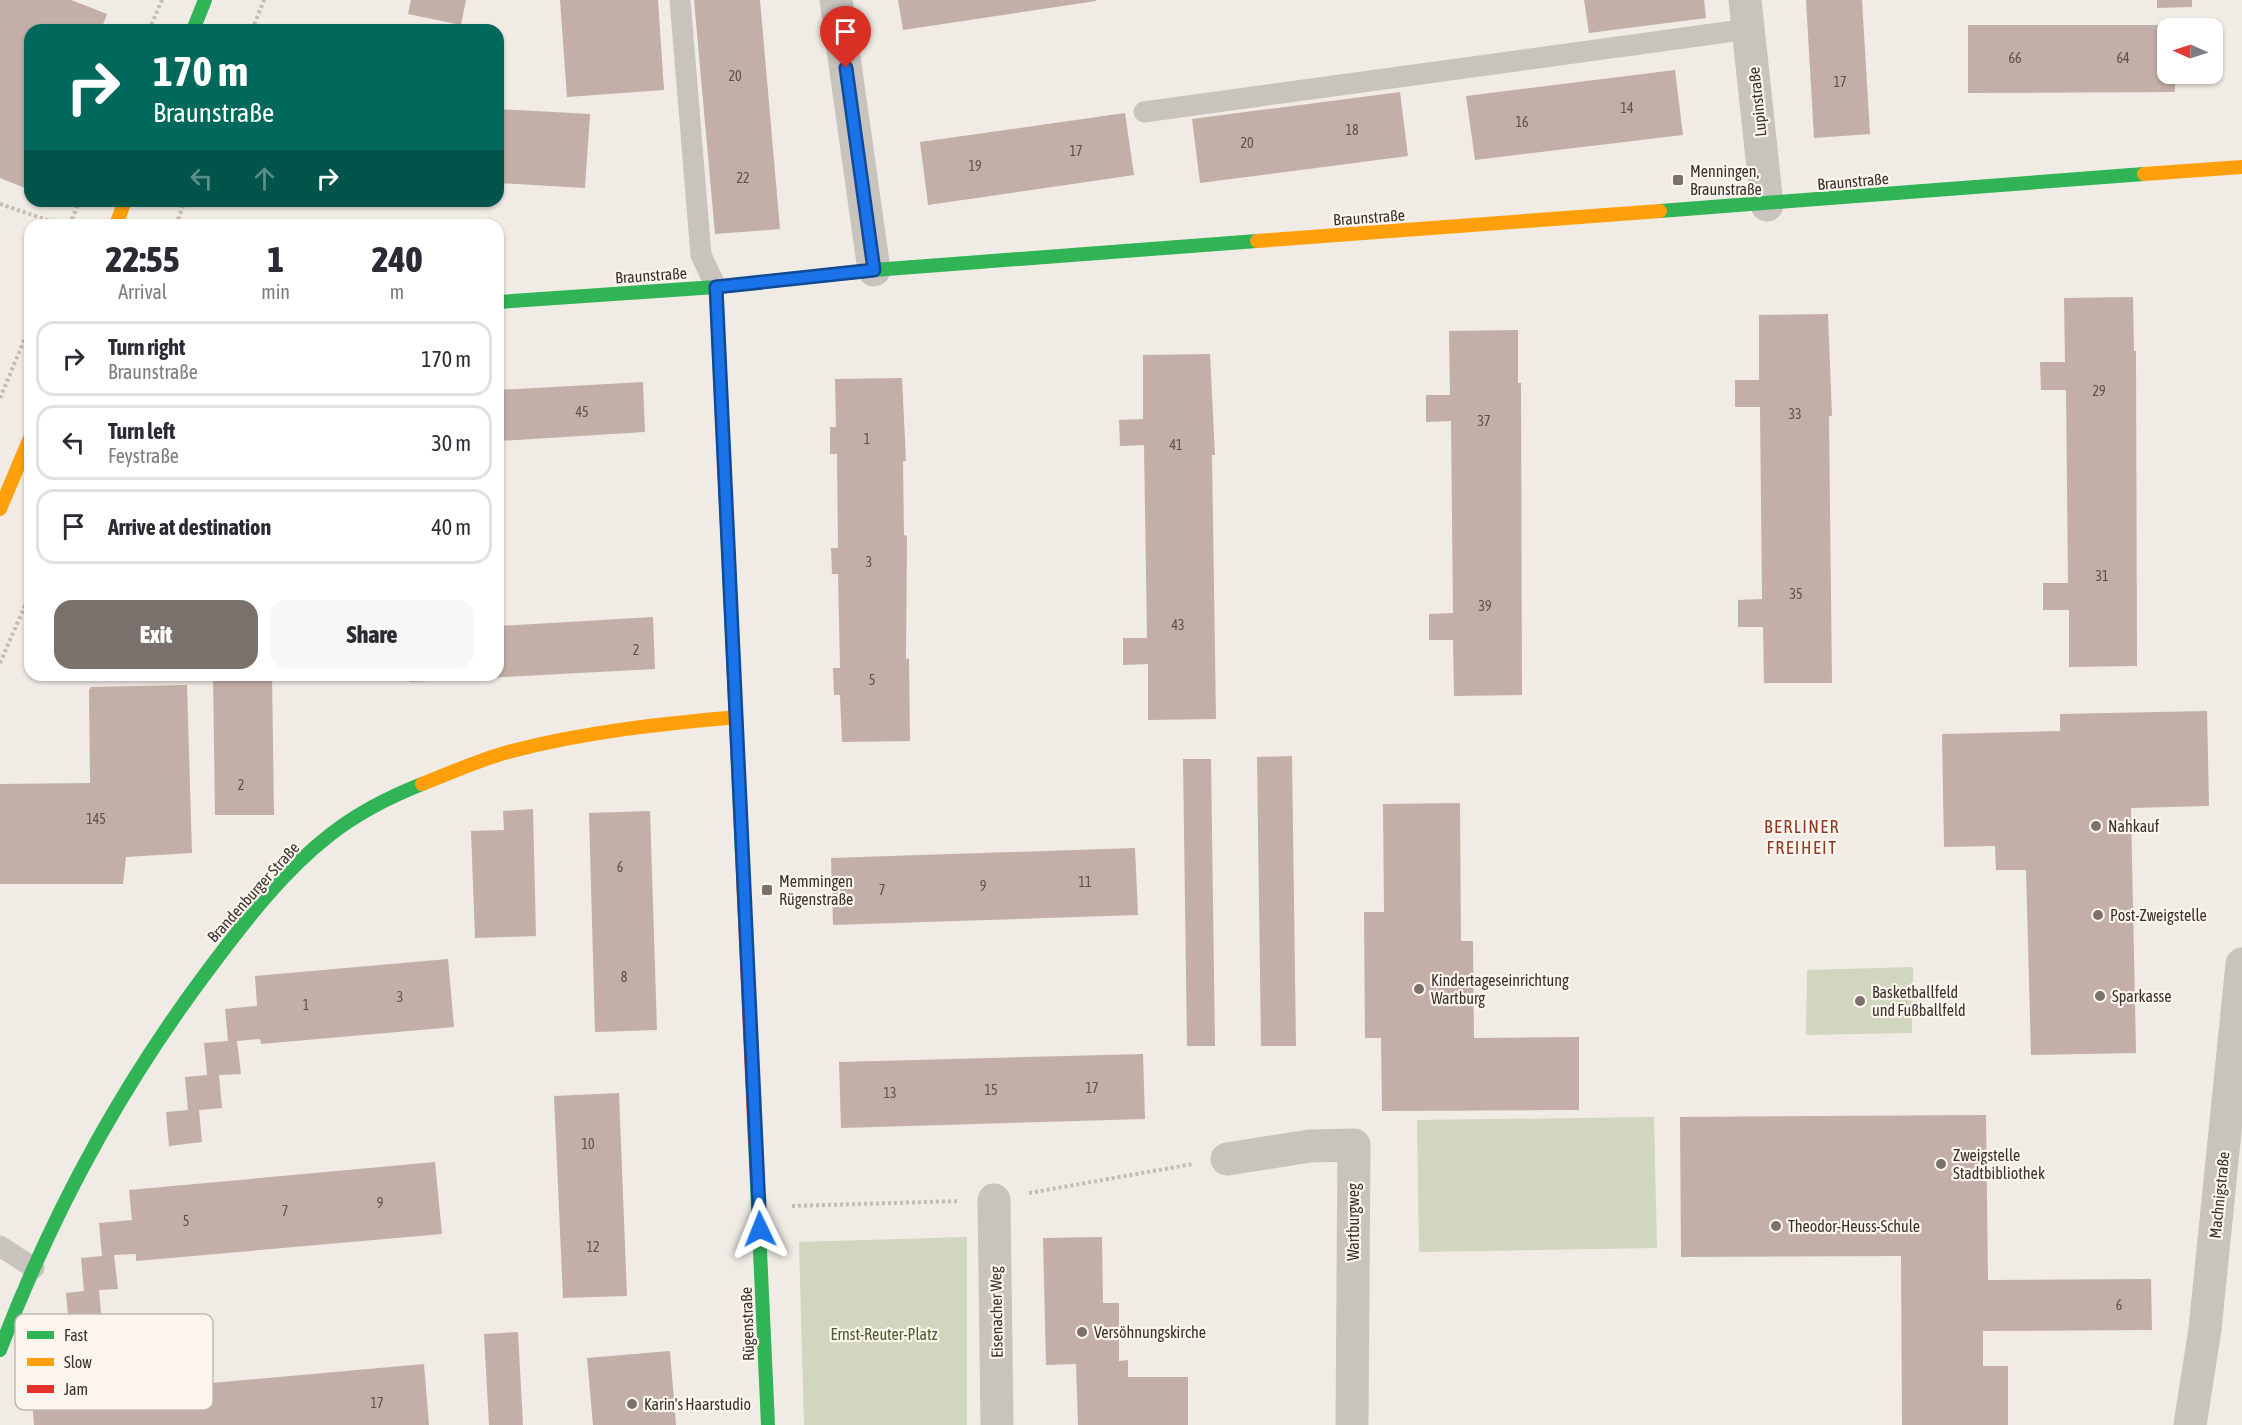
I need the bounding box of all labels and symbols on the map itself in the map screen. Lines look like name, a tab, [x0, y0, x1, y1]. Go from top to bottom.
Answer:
pin	[820, 6, 871, 68]
north arrow	[2157, 18, 2223, 84]
house number: 66	[2008, 50, 2022, 66]
house number: 64	[2116, 50, 2130, 66]
street label: Lupinstraße	[1744, 66, 1771, 138]
house number: 20	[728, 68, 742, 84]
house number: 17	[1833, 74, 1847, 90]
house number: 14	[1620, 100, 1634, 116]
house number: 16	[1515, 114, 1529, 130]
house number: 18	[1345, 122, 1359, 138]
house number: 20	[1240, 135, 1254, 151]
house number: 17	[1069, 143, 1083, 159]
house number: 19	[968, 158, 982, 174]
place label: Menningen, Braunstraße	[1690, 162, 1762, 198]
street label: Braunstraße	[1816, 169, 1890, 193]
house number: 22	[736, 170, 750, 186]
marker: Menningen, Braunstraße	[1671, 173, 1685, 187]
street label: Braunstraße	[1333, 206, 1405, 228]
street label: Braunstraße	[615, 264, 687, 286]
house number: 29	[2092, 383, 2106, 399]
house number: 45	[575, 404, 589, 420]
house number: 33	[1788, 406, 1802, 422]
house number: 37	[1477, 413, 1491, 429]
house number: 1	[864, 431, 870, 447]
house number: 41	[1169, 437, 1183, 453]
house number: 3	[866, 554, 872, 570]
house number: 31	[2095, 568, 2109, 584]
house number: 35	[1789, 586, 1803, 602]
house number: 39	[1478, 598, 1492, 614]
house number: 43	[1171, 617, 1185, 633]
house number: 2	[633, 642, 639, 658]
house number: 5	[869, 672, 875, 688]
house number: 2	[238, 777, 244, 793]
house number: 145	[86, 811, 106, 827]
district label: BERLINER FREIHEIT	[1764, 816, 1840, 858]
place label: Nahkauf	[2108, 817, 2160, 835]
marker: Nahkauf	[2089, 819, 2103, 833]
street label: Brandenburger Straße	[203, 838, 303, 946]
house number: 6	[617, 859, 624, 875]
place label: Memmingen Rügenstraße	[779, 872, 853, 909]
house number: 11	[1078, 874, 1092, 890]
house number: 9	[980, 878, 986, 894]
house number: 7	[879, 882, 885, 898]
marker: Memmingen Rügenstraße	[760, 883, 774, 897]
place label: Post-Zweigstelle	[2110, 906, 2207, 925]
marker: Post-Zweigstelle	[2091, 908, 2105, 922]
house number: 8	[621, 969, 628, 985]
place label: Kindertageseinrichtung Wartburg	[1431, 971, 1569, 1008]
marker: Kindertageseinrichtung Wartburg	[1412, 982, 1426, 996]
place label: Basketballfeld und Fußballfeld	[1872, 983, 1966, 1019]
place label: Sparkasse	[2112, 987, 2172, 1006]
house number: 3	[397, 989, 403, 1005]
marker: Sparkasse	[2093, 989, 2107, 1003]
marker: Basketballfeld und Fußballfeld	[1853, 994, 1867, 1008]
house number: 1	[303, 997, 309, 1013]
house number: 17	[1085, 1080, 1099, 1096]
house number: 15	[984, 1082, 998, 1098]
house number: 13	[883, 1085, 897, 1101]
house number: 10	[581, 1136, 595, 1152]
place label: Zweigstelle Stadtbibliothek	[1953, 1146, 2045, 1182]
street label: Machnigstraße	[2205, 1151, 2233, 1239]
marker: Zweigstelle Stadtbibliothek	[1934, 1157, 1948, 1171]
street label: Wartburgweg	[1344, 1183, 1363, 1261]
house number: 9	[377, 1195, 383, 1211]
position arrow	[728, 1197, 792, 1261]
house number: 7	[282, 1203, 288, 1219]
house number: 5	[183, 1213, 189, 1229]
place label: Theodor-Heuss-Schule	[1788, 1217, 1920, 1235]
marker: Theodor-Heuss-Schule	[1769, 1219, 1783, 1233]
house number: 12	[586, 1239, 600, 1255]
street label: Eisenacher Weg	[986, 1266, 1007, 1358]
street label: Rügenstraße	[737, 1287, 758, 1361]
house number: 6	[2116, 1297, 2123, 1313]
legend	[15, 1314, 213, 1410]
place label: Versöhnungskirche	[1094, 1323, 1206, 1342]
park label: Ernst-Reuter-Platz	[831, 1325, 938, 1343]
marker: Versöhnungskirche	[1075, 1325, 1089, 1339]
text: Fast	[64, 1326, 88, 1344]
text: Slow	[64, 1353, 92, 1371]
text: Jam	[64, 1380, 88, 1398]
house number: 17	[370, 1395, 384, 1411]
place label: Karin's Haarstudio	[644, 1395, 751, 1413]
marker: Karin's Haarstudio	[625, 1397, 639, 1411]

